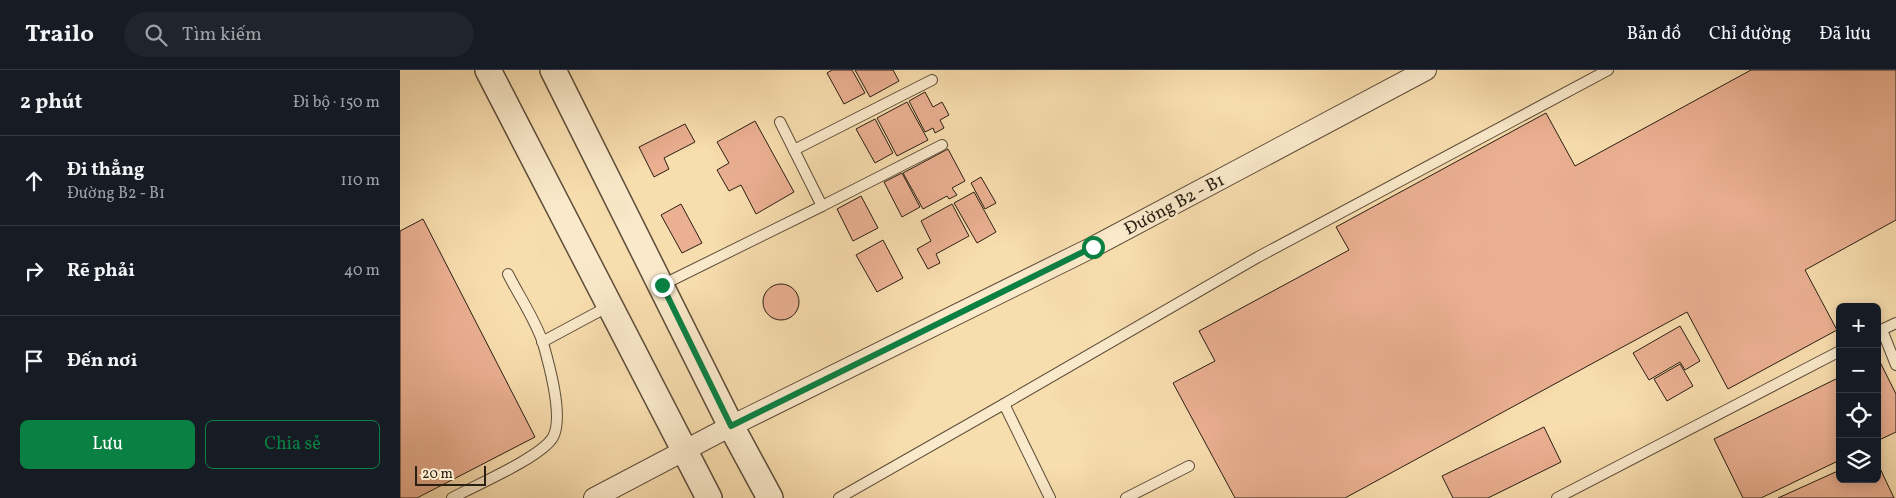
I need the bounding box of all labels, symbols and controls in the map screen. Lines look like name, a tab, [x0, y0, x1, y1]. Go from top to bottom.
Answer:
search box	[124, 12, 474, 57]
text: Trailo	[25, 18, 94, 52]
icon: search	[142, 21, 170, 49]
text: Tìm kiếm	[182, 22, 262, 48]
text: Bản đồ	[1627, 22, 1681, 47]
text: Chỉ đường	[1709, 22, 1791, 47]
text: Đã lưu	[1819, 22, 1871, 47]
text: 2 phút	[20, 88, 82, 117]
text: Đi bộ · 150 m	[293, 92, 380, 114]
text: Đi thẳng	[67, 157, 144, 183]
icon: ahead	[20, 167, 48, 195]
street label: Đường B2 - B1	[1120, 168, 1229, 242]
text: 110 m	[341, 170, 380, 192]
text: Đường B2 - B1	[67, 183, 165, 205]
route start	[1082, 236, 1105, 259]
icon: right	[20, 257, 48, 285]
text: Rẽ phải	[67, 258, 135, 284]
text: 40 m	[344, 260, 380, 282]
route end	[651, 274, 674, 297]
map controls	[1836, 303, 1881, 483]
button: +	[1836, 303, 1881, 348]
icon: arrive	[20, 347, 48, 375]
text: Đến nơi	[67, 348, 137, 374]
button: −	[1836, 348, 1881, 393]
button: locate	[1836, 393, 1881, 438]
button: Lưu	[20, 420, 195, 469]
button: Chia sẻ	[205, 420, 380, 469]
button: layers	[1836, 438, 1881, 483]
scale bar	[415, 463, 486, 486]
text: 20 m	[422, 465, 453, 484]

